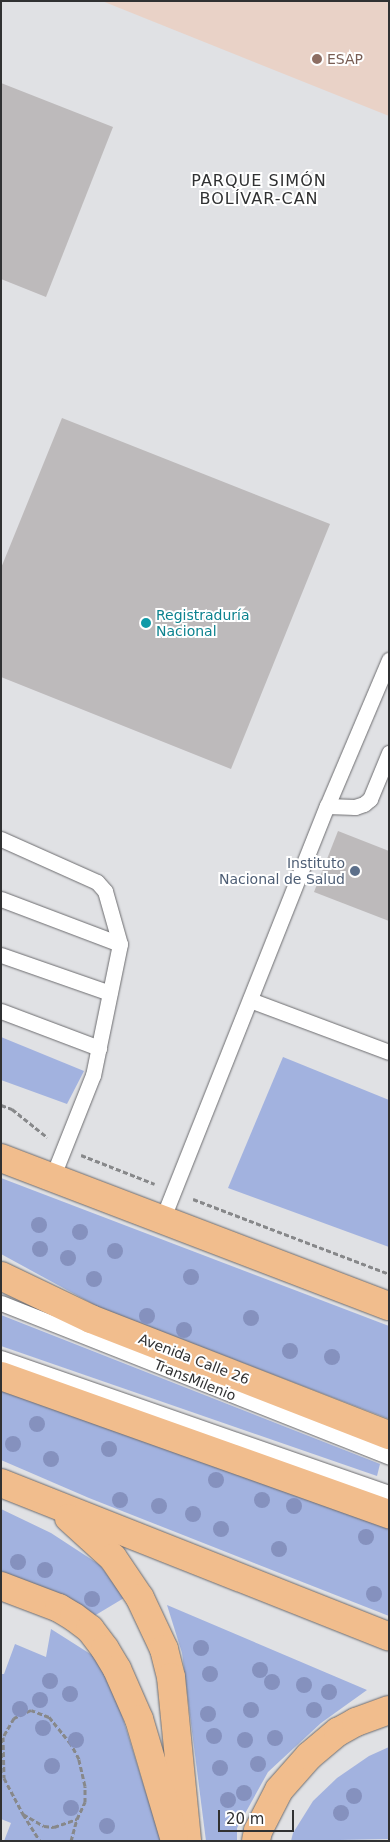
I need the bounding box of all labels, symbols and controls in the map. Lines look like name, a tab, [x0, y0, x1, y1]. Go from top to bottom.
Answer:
place label: ESAP	[327, 51, 363, 67]
marker: ESAP	[311, 53, 323, 65]
district label: PARQUE SIMÓN BOLÍVAR-CAN	[190, 171, 328, 209]
place label: Registraduría Nacional	[156, 607, 250, 640]
marker: Registraduría Nacional	[140, 617, 152, 629]
place label: Instituto Nacional de Salud	[219, 855, 345, 888]
marker: Instituto Nacional de Salud	[349, 865, 361, 877]
street label: Avenida Calle 26	[136, 1330, 252, 1388]
street label: TransMilenio	[152, 1356, 238, 1404]
scale bar	[220, 1800, 296, 1832]
text: 20 m	[226, 1810, 264, 1828]

